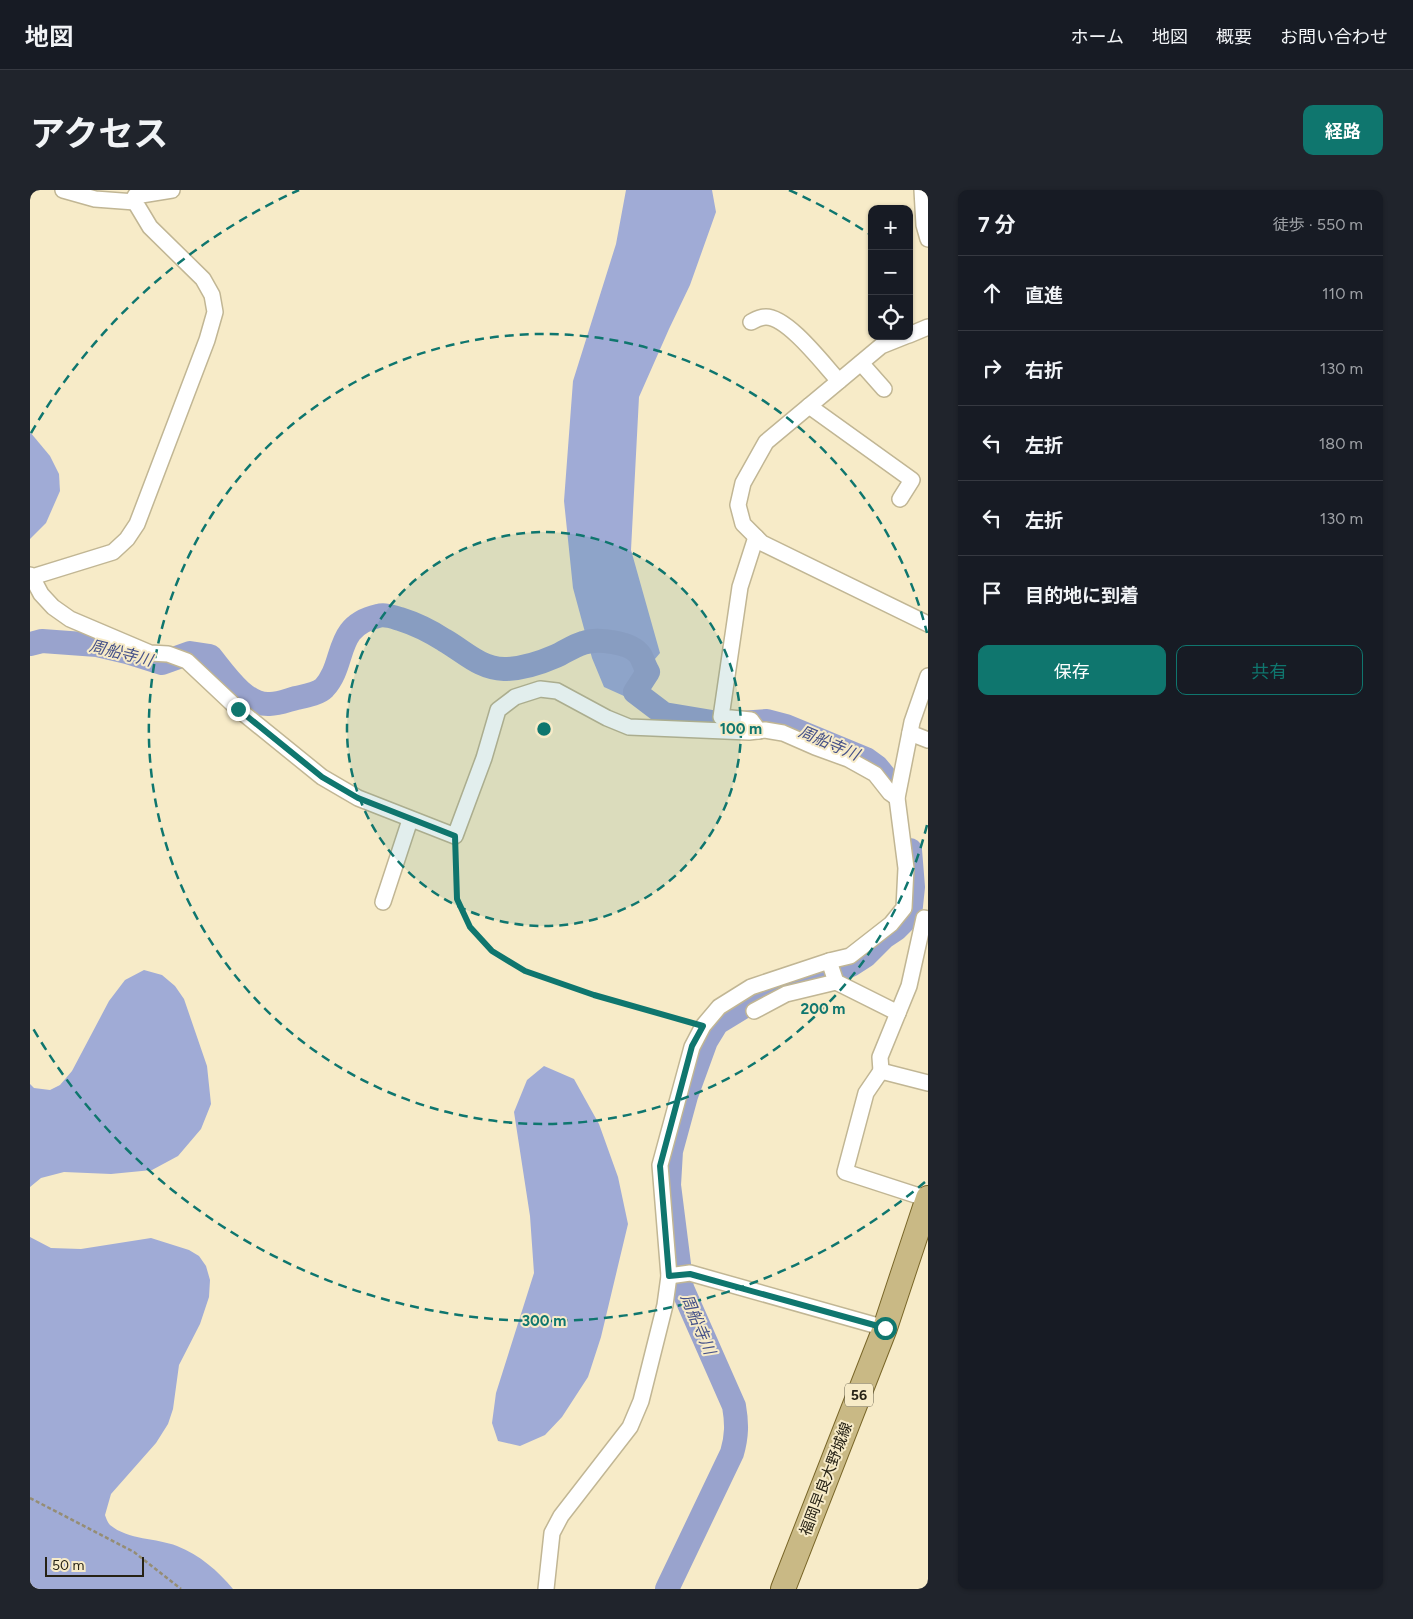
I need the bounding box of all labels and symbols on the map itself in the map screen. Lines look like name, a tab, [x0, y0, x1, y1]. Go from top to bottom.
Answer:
water label: 周船寺川	[88, 636, 156, 670]
route end	[227, 698, 250, 721]
centre of rings	[535, 720, 553, 738]
text: 100 m	[720, 720, 762, 738]
water label: 周船寺川	[796, 722, 864, 765]
text: 200 m	[801, 1000, 845, 1018]
water label: 周船寺川	[677, 1291, 720, 1359]
text: 300 m	[522, 1312, 566, 1330]
route start	[874, 1317, 897, 1340]
road number: 56	[845, 1384, 873, 1406]
street label: 福岡早良大野城線	[796, 1420, 856, 1538]
scale bar	[45, 1554, 144, 1577]

